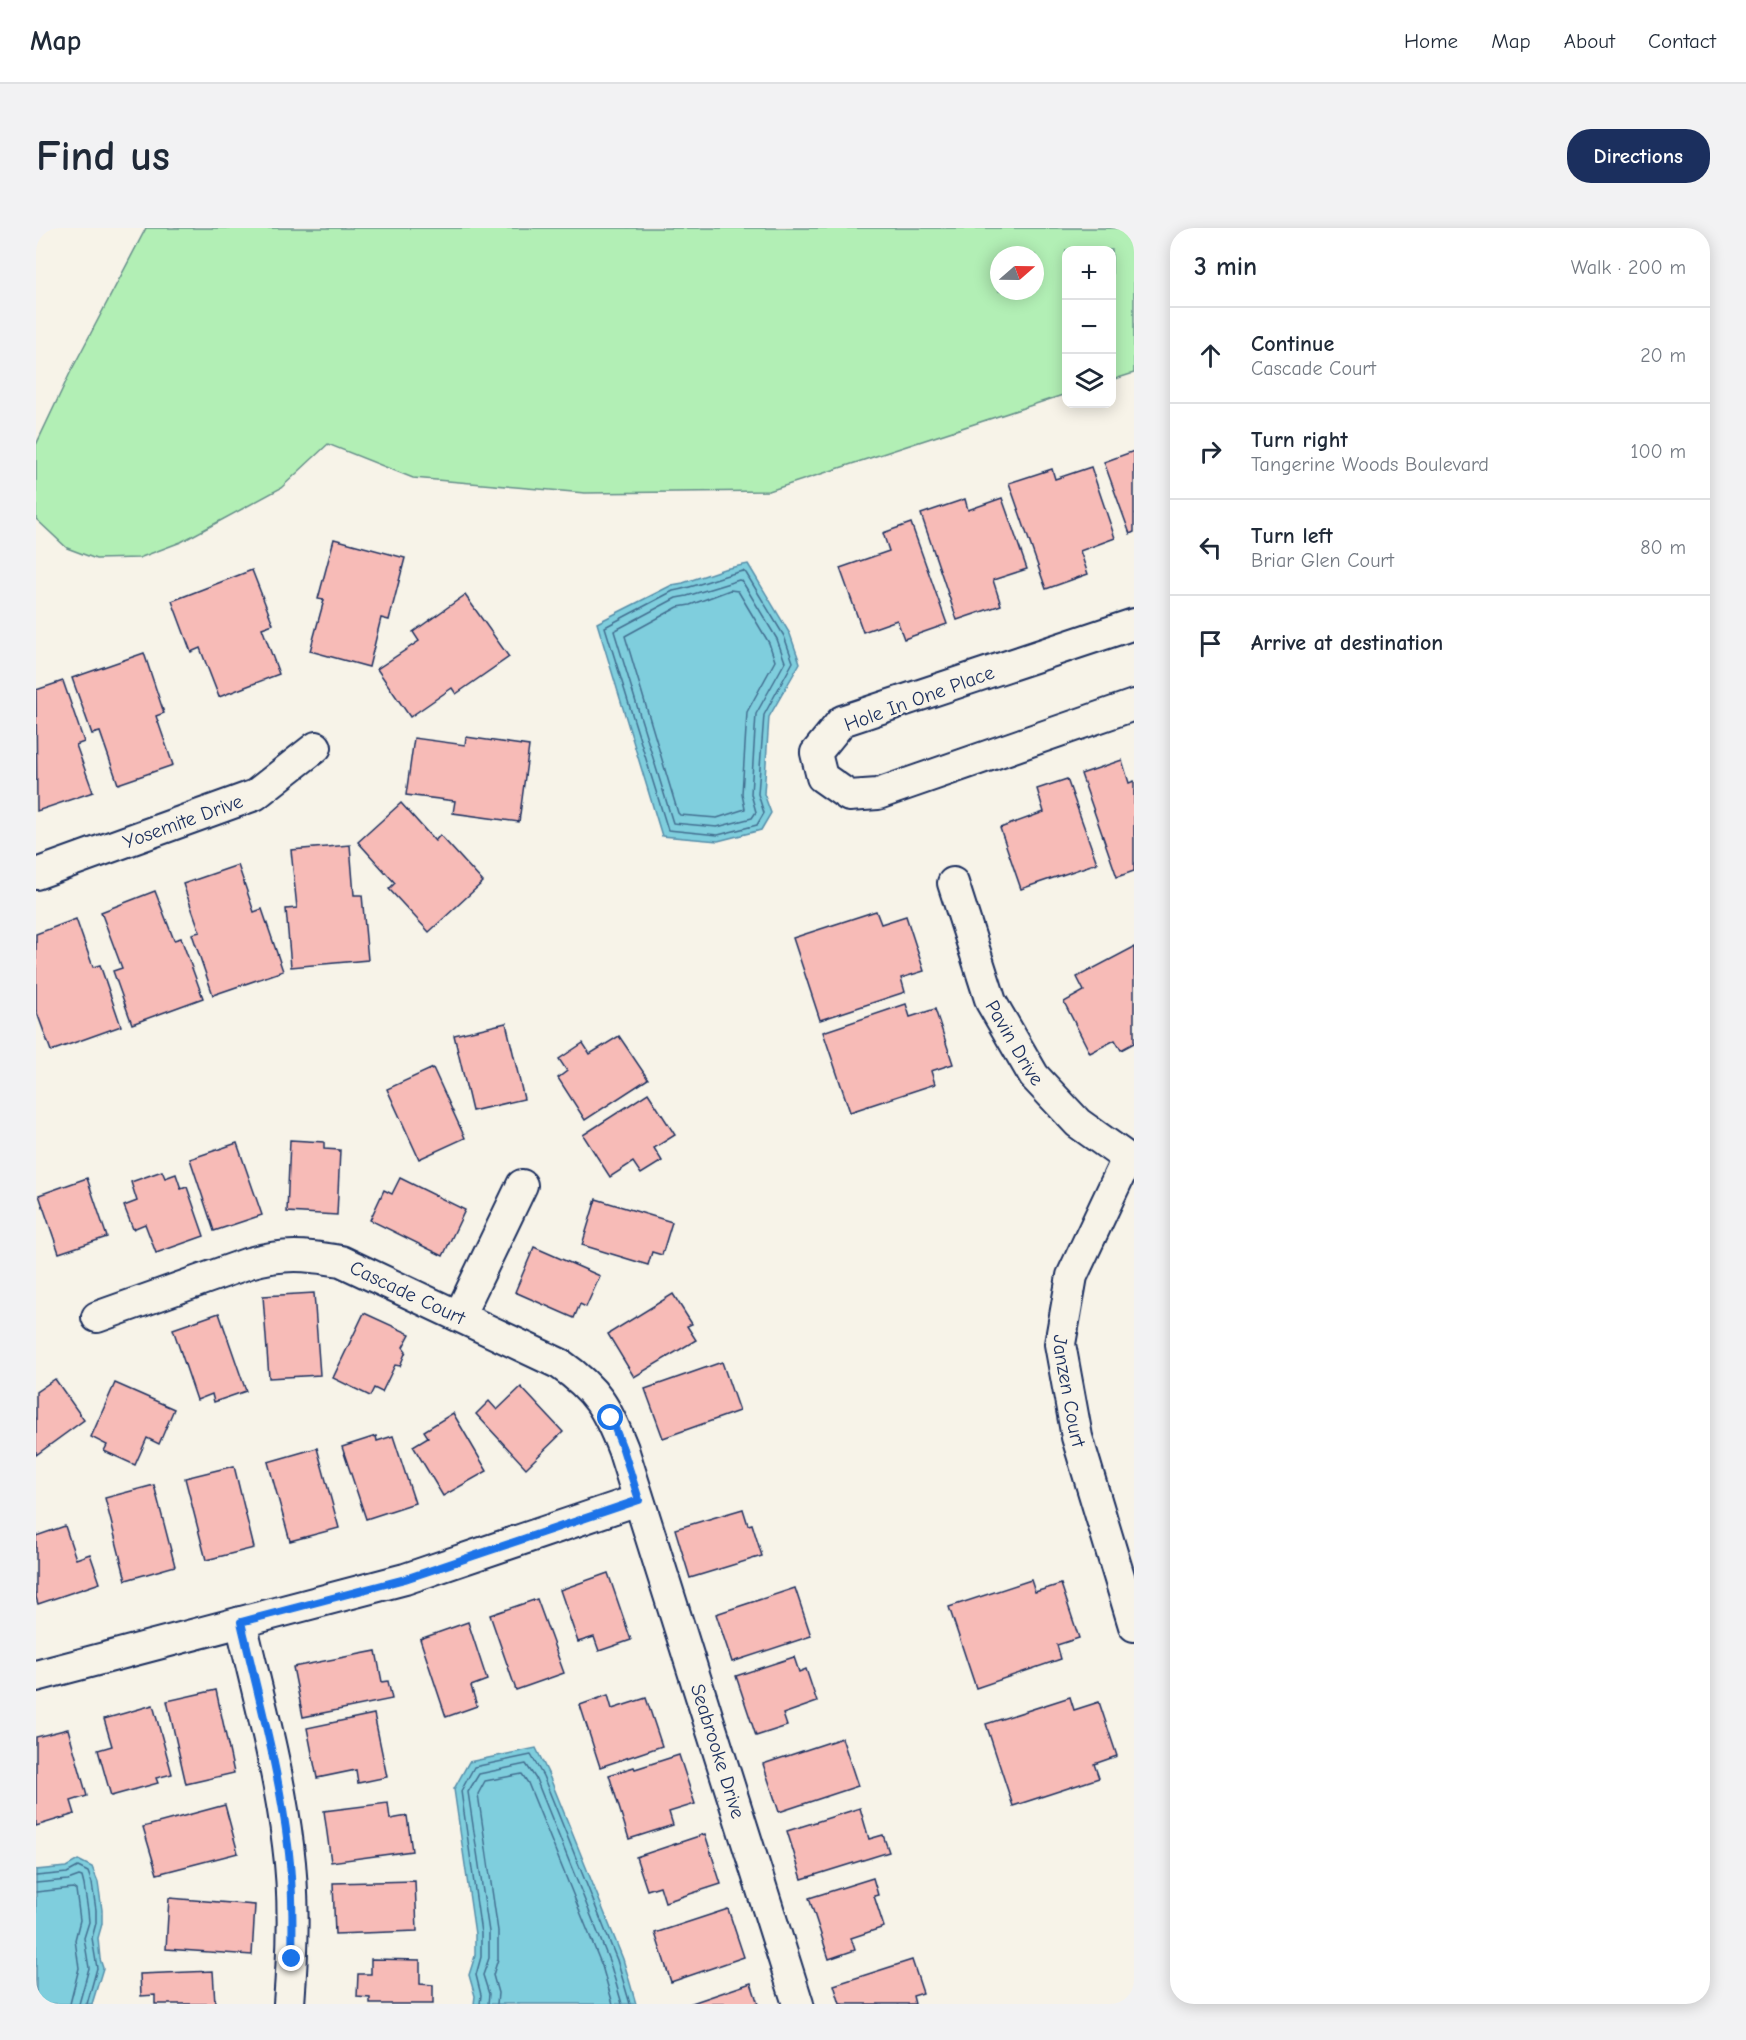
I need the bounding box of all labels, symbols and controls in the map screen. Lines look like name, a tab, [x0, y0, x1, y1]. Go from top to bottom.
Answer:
text: Map	[30, 25, 81, 57]
text: Home	[1404, 29, 1458, 53]
text: Map	[1491, 29, 1531, 53]
text: About	[1564, 29, 1615, 53]
text: Contact	[1648, 29, 1716, 53]
button: Directions	[1567, 129, 1710, 183]
text: Find us	[36, 132, 170, 181]
north arrow	[990, 246, 1044, 300]
map controls	[1062, 246, 1116, 408]
button: +	[1062, 246, 1116, 300]
text: 3 min	[1194, 252, 1257, 282]
text: Walk · 200 m	[1571, 256, 1686, 279]
button: −	[1062, 300, 1116, 354]
text: Continue	[1251, 331, 1334, 357]
icon: ahead	[1194, 339, 1227, 372]
text: 20 m	[1640, 344, 1686, 367]
button: layers	[1062, 354, 1116, 408]
text: Cascade Court	[1251, 357, 1376, 380]
text: Turn right	[1251, 427, 1348, 453]
icon: right	[1194, 435, 1227, 468]
text: 100 m	[1631, 440, 1686, 463]
text: Tangerine Woods Boulevard	[1251, 453, 1489, 476]
text: Turn left	[1251, 523, 1333, 549]
icon: left	[1194, 531, 1227, 564]
text: 80 m	[1640, 536, 1686, 559]
text: Briar Glen Court	[1251, 549, 1394, 572]
icon: arrive	[1194, 627, 1227, 660]
text: Arrive at destination	[1251, 630, 1443, 656]
street label: Hole In One Place	[841, 661, 997, 736]
street label: Yosemite Drive	[120, 789, 246, 854]
street label: Pavin Drive	[981, 996, 1048, 1091]
street label: Cascade Court	[346, 1256, 470, 1330]
street label: Janzen Court	[1048, 1333, 1091, 1451]
route start	[597, 1404, 623, 1430]
street label: Seabrooke Drive	[686, 1681, 750, 1821]
route end	[278, 1945, 304, 1971]

